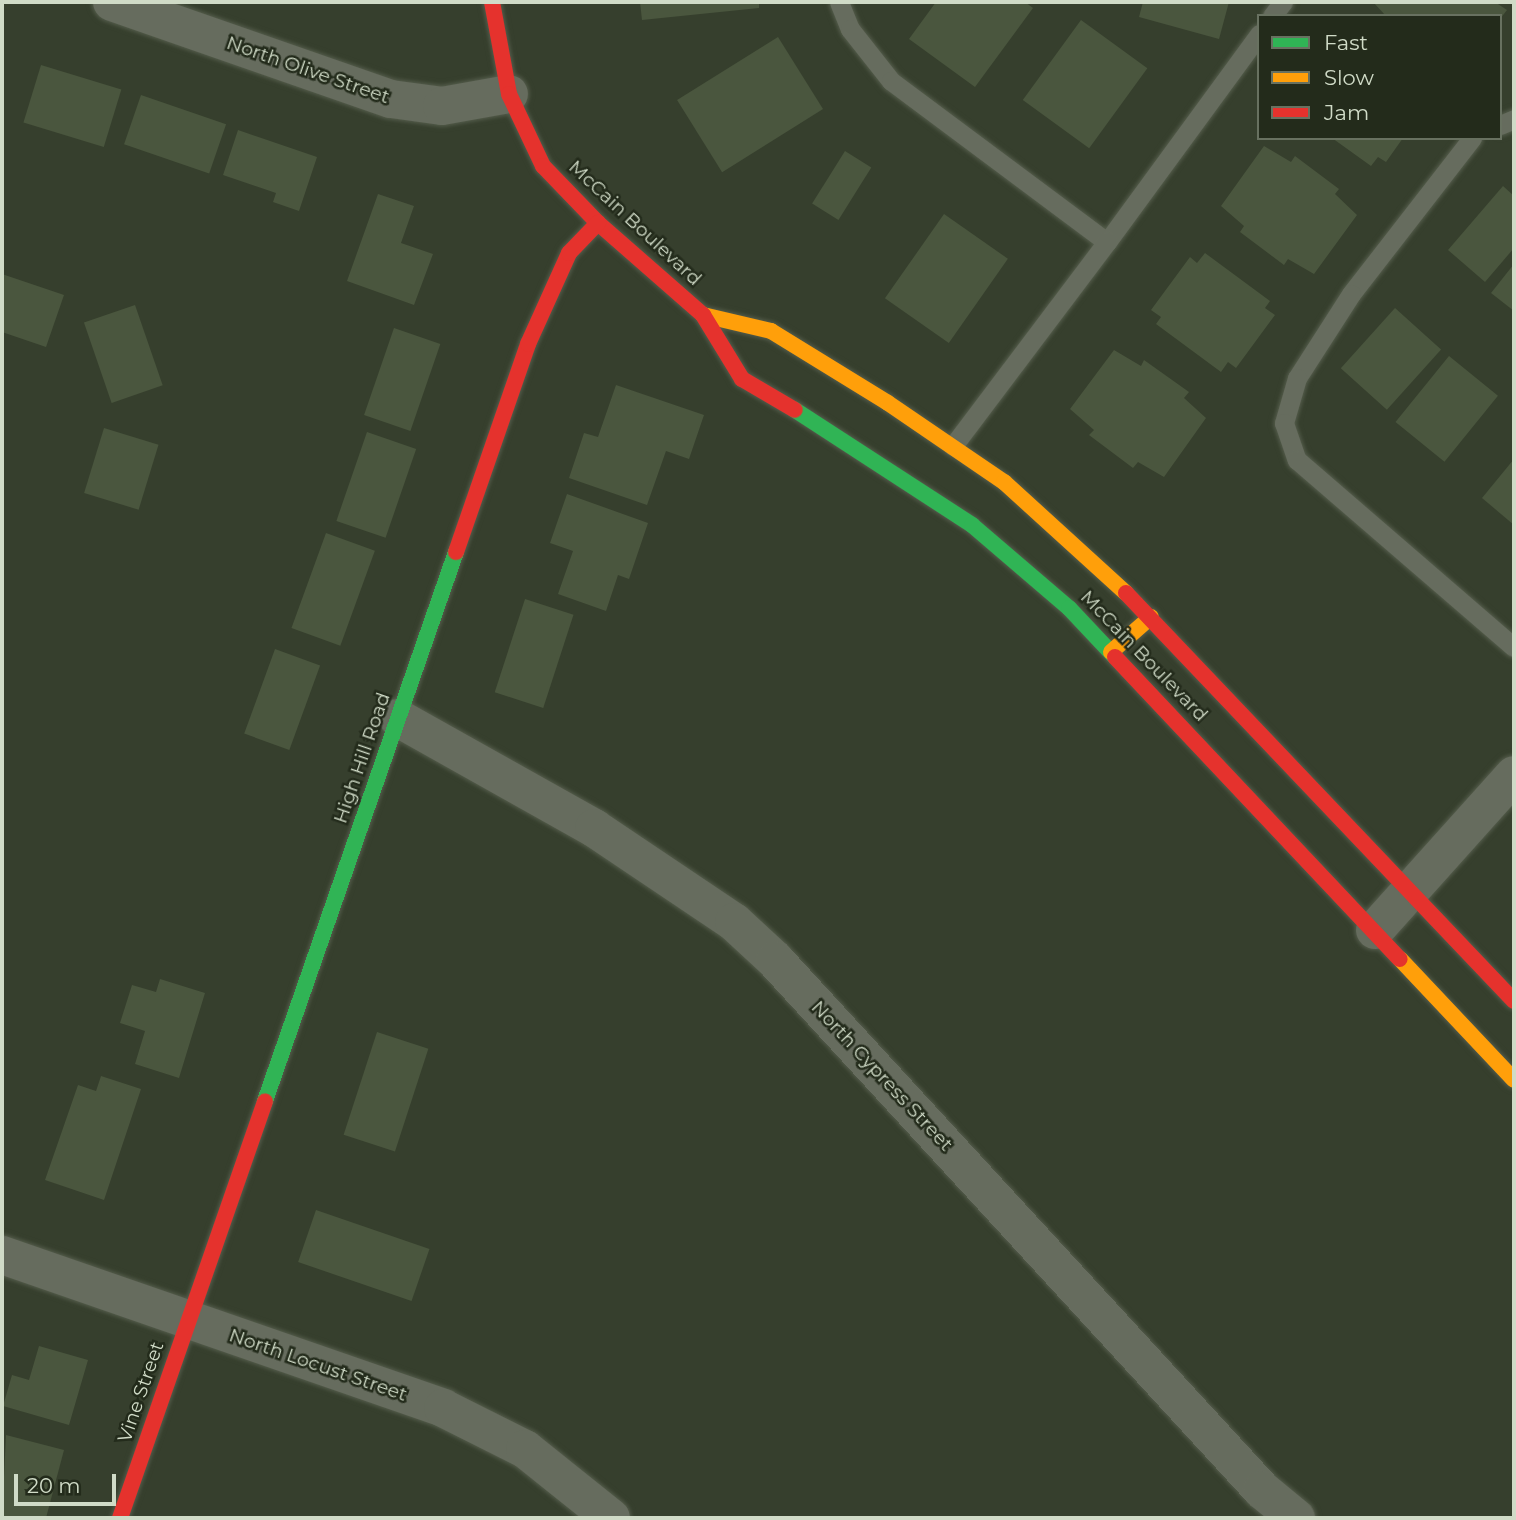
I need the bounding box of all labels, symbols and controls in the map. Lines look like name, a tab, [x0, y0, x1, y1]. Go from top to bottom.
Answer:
legend	[1257, 14, 1502, 140]
text: Fast	[1324, 30, 1368, 55]
street label: North Olive Street	[224, 31, 392, 109]
text: Slow	[1324, 65, 1374, 90]
text: Jam	[1324, 100, 1369, 125]
street label: McCain Boulevard	[564, 156, 706, 290]
street label: McCain Boulevard	[1076, 586, 1212, 726]
street label: High Hill Road	[329, 690, 395, 826]
street label: North Cypress Street	[806, 996, 958, 1156]
street label: North Locust Street	[226, 1324, 410, 1406]
street label: Vine Street	[113, 1339, 169, 1445]
scale bar	[18, 1460, 119, 1504]
text: 20 m	[27, 1473, 81, 1498]

